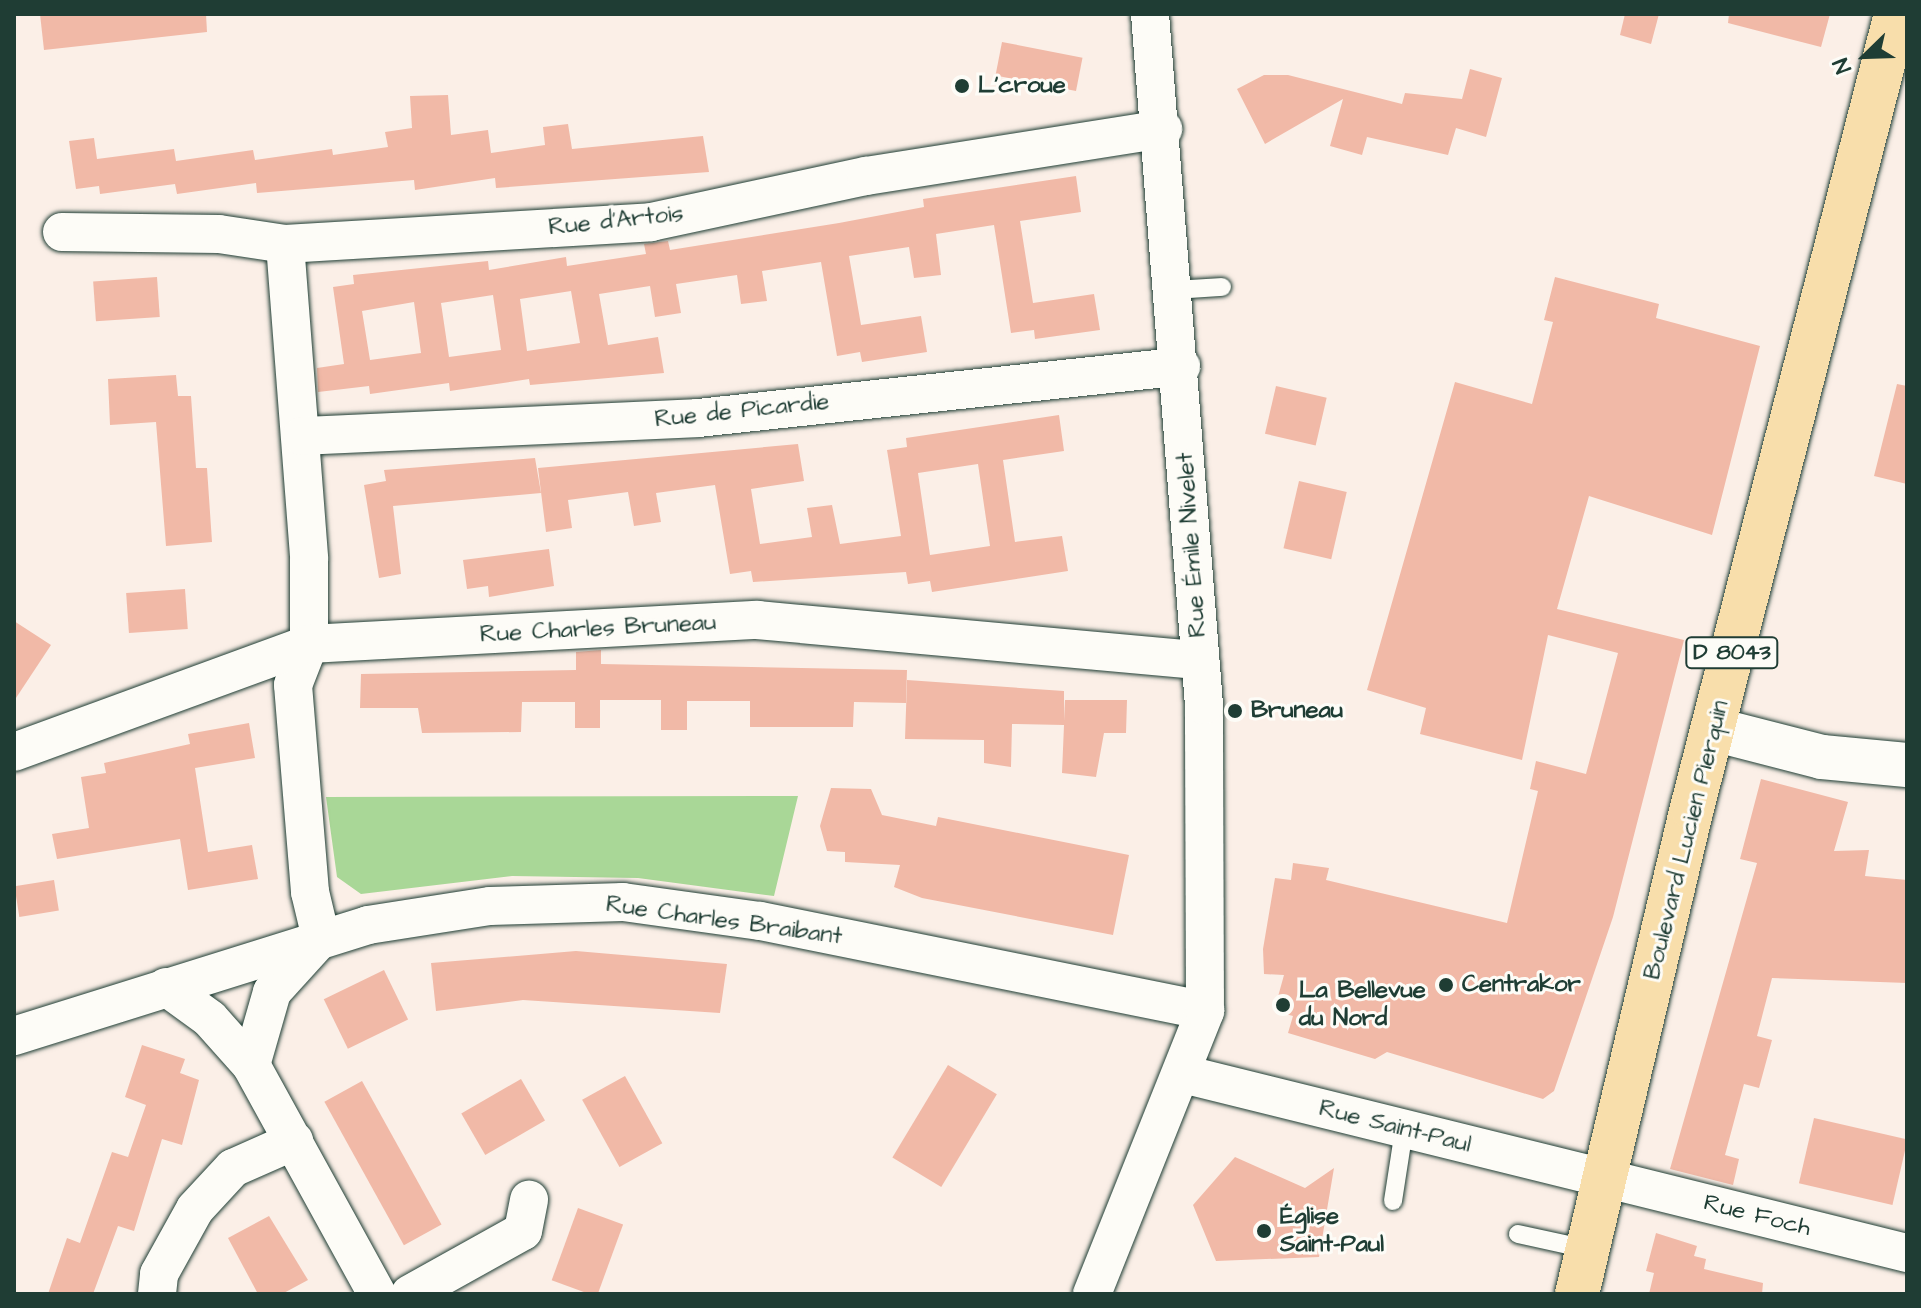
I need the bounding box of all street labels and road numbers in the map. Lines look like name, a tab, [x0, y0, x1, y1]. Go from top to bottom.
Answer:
street label: Rue d'Artois	[547, 200, 685, 242]
street label: Rue de Picardie	[653, 388, 831, 434]
street label: Rue Émile Nivelet	[1171, 452, 1213, 638]
street label: Rue Charles Bruneau	[479, 608, 717, 650]
road number: D 8043	[1684, 635, 1780, 671]
street label: Boulevard Lucien Pierquin	[1638, 697, 1736, 983]
street label: Rue Charles Braibant	[604, 890, 844, 952]
street label: Rue Saint-Paul	[1316, 1094, 1474, 1160]
street label: Rue Foch	[1701, 1189, 1813, 1243]

